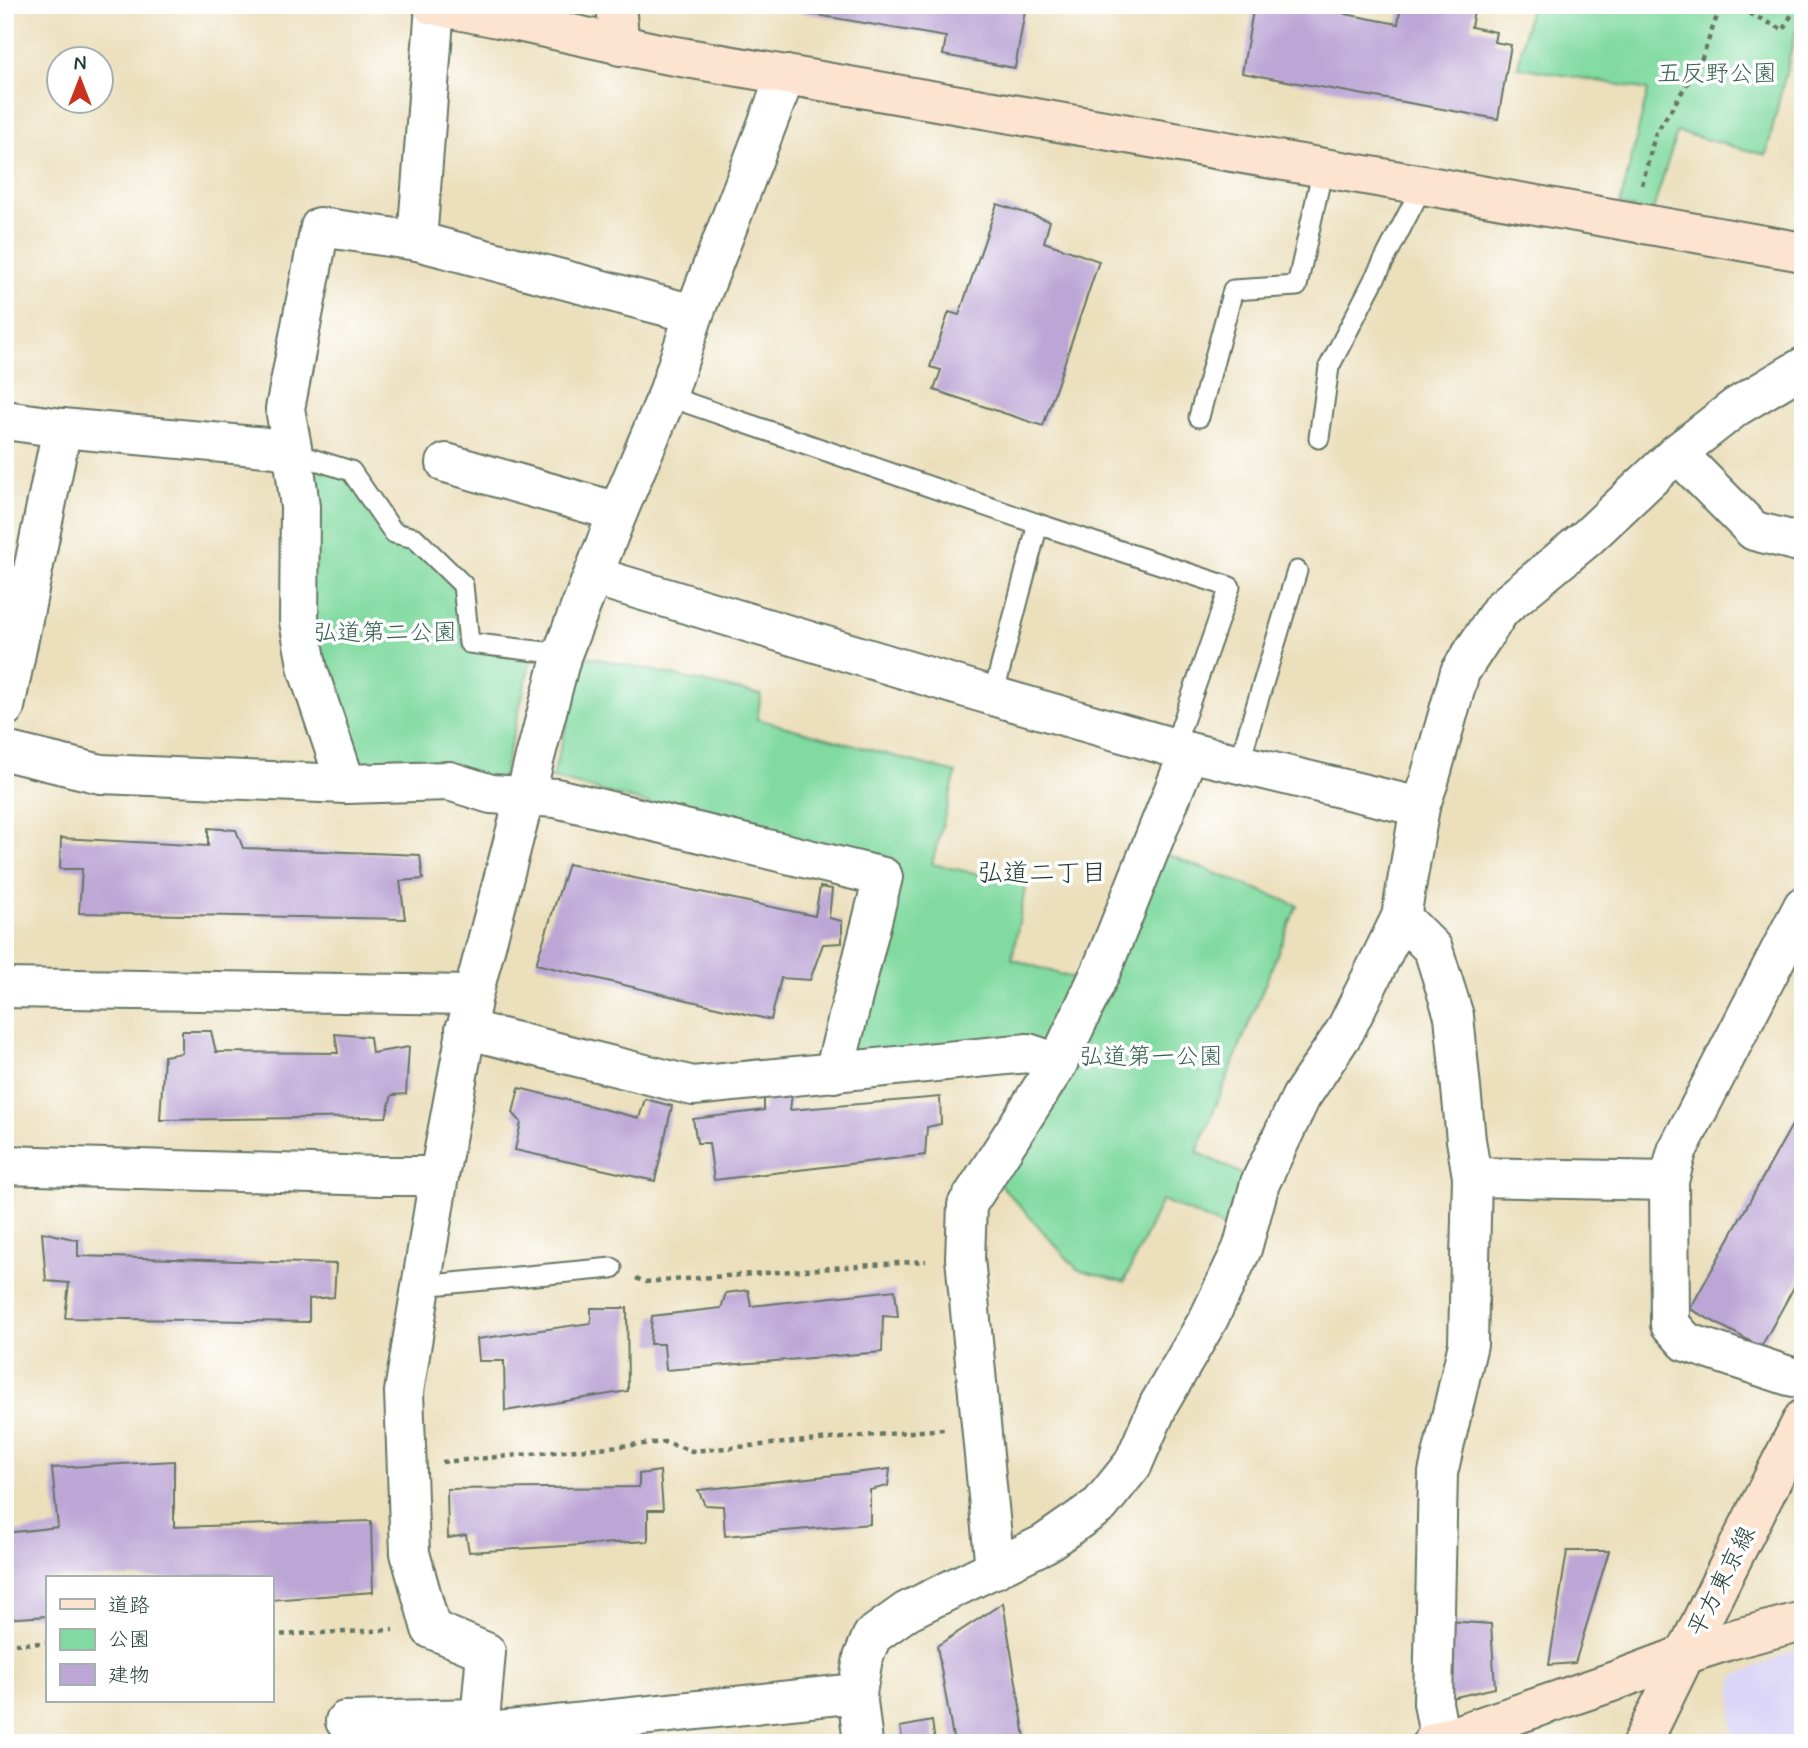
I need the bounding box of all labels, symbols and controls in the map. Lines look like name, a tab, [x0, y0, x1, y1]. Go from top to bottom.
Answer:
north arrow	[46, 46, 116, 116]
text: N	[74, 52, 86, 77]
park label: 五反野公園	[1657, 59, 1777, 90]
park label: 弘道第二公園	[313, 618, 457, 649]
district label: 弘道二丁目	[977, 857, 1107, 891]
park label: 弘道第一公園	[1079, 1042, 1223, 1073]
street label: 平方東京線	[1681, 1521, 1763, 1642]
legend	[46, 1576, 273, 1702]
text: 道路	[108, 1592, 150, 1620]
text: 公園	[108, 1626, 150, 1654]
text: 建物	[108, 1662, 150, 1690]

